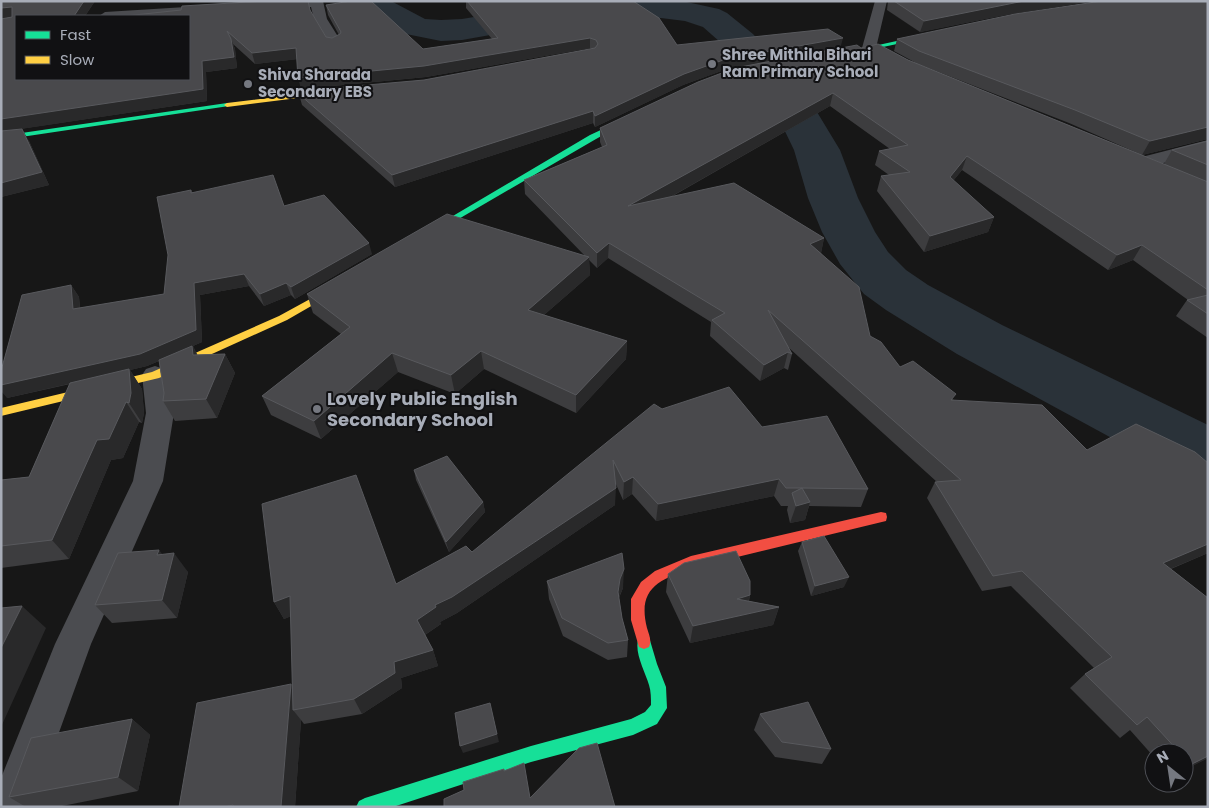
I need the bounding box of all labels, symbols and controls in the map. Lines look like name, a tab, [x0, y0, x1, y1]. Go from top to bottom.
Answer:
legend	[15, 15, 190, 80]
text: Fast	[60, 24, 91, 45]
place label: Shree Mithila Bihari Ram Primary School	[722, 44, 878, 82]
text: Slow	[60, 49, 95, 70]
marker: Shree Mithila Bihari Ram Primary School	[706, 58, 718, 70]
place label: Shiva Sharada Secondary EBS	[258, 64, 372, 102]
marker: Shiva Sharada Secondary EBS	[242, 78, 254, 90]
place label: Lovely Public English Secondary School	[327, 386, 518, 432]
marker: Lovely Public English Secondary School	[311, 403, 323, 415]
north arrow	[1144, 743, 1194, 793]
text: N	[1153, 745, 1172, 768]

